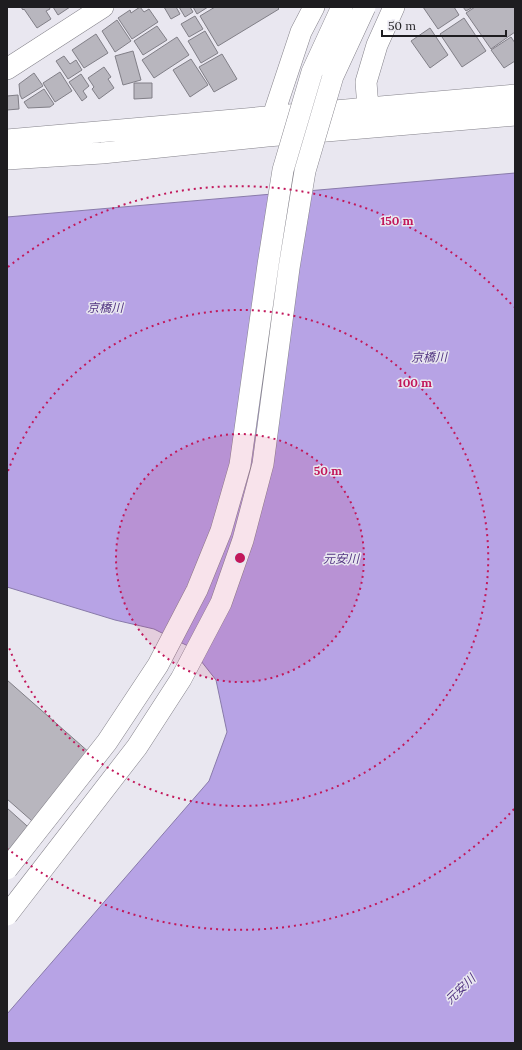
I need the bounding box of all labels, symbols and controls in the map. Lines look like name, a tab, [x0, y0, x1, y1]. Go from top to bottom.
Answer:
scale bar	[382, 12, 506, 38]
text: 50 m	[388, 18, 416, 33]
text: 150 m	[380, 213, 414, 228]
water label: 京橋川	[87, 300, 125, 315]
water label: 京橋川	[411, 349, 449, 365]
text: 100 m	[398, 375, 432, 390]
text: 50 m	[314, 463, 342, 478]
centre of rings	[233, 551, 247, 565]
water label: 元安川	[323, 551, 361, 566]
water label: 元安川	[442, 970, 480, 1007]

